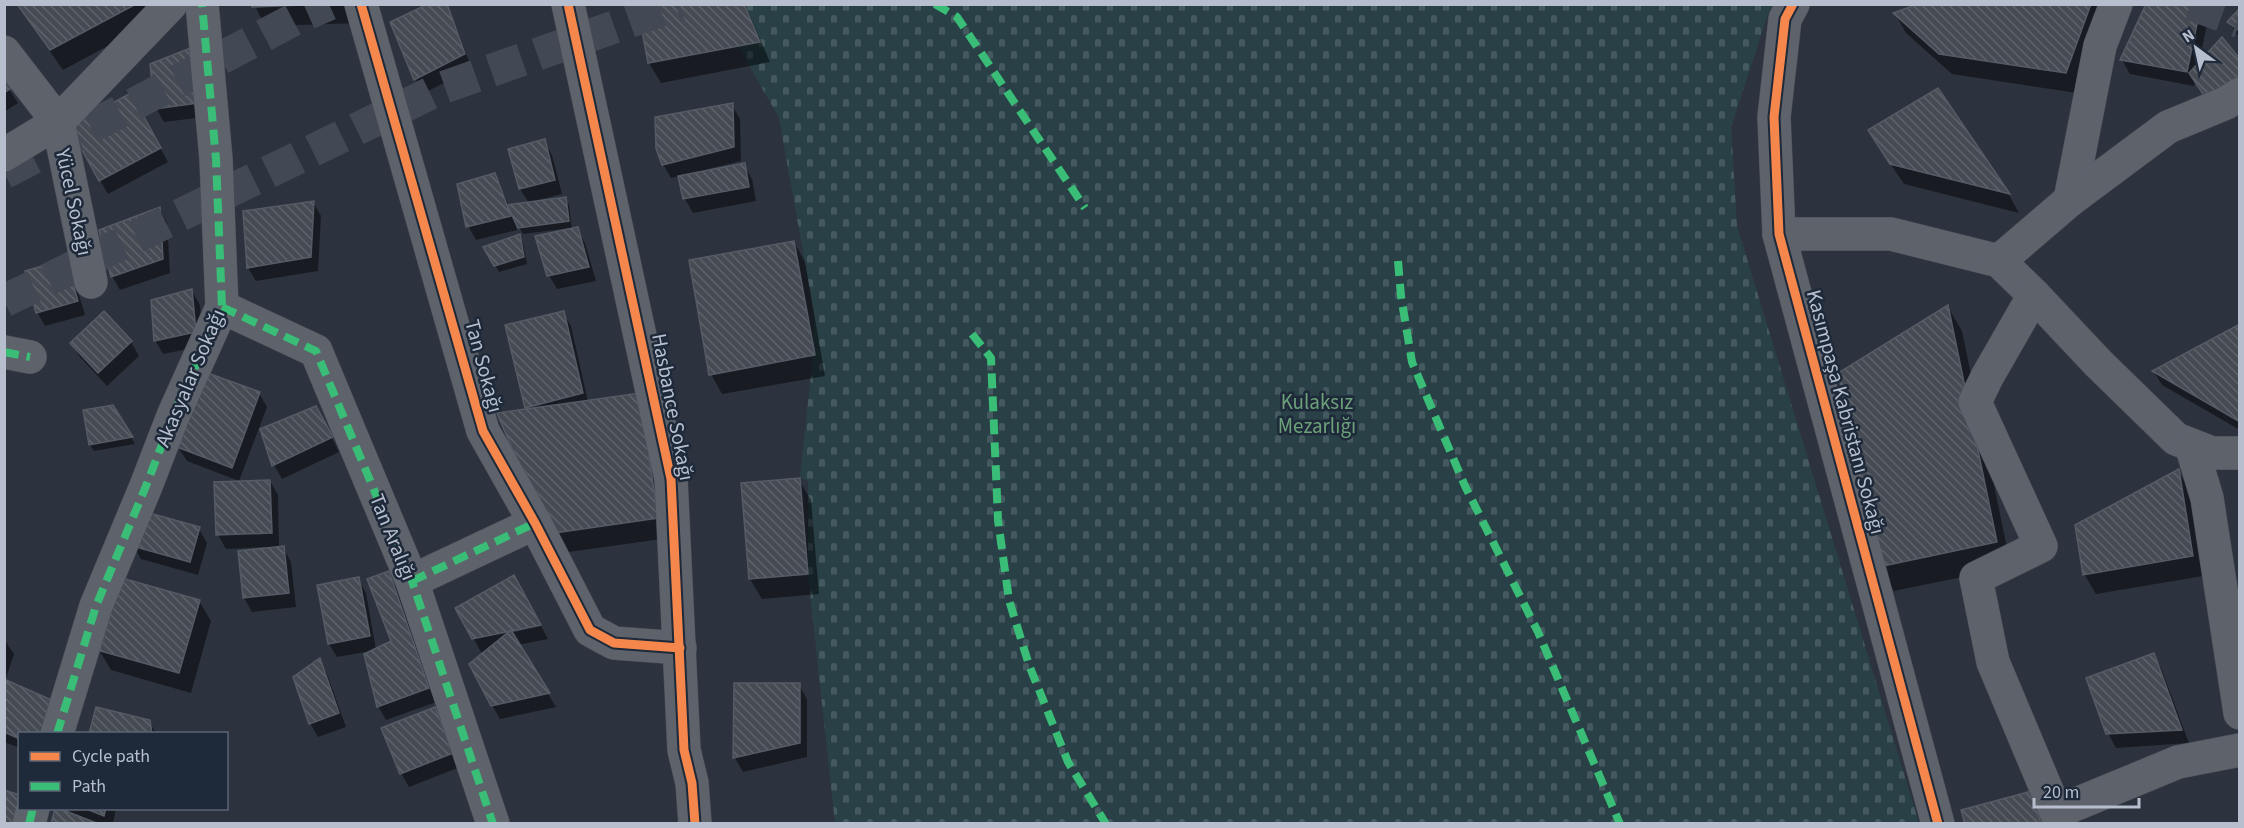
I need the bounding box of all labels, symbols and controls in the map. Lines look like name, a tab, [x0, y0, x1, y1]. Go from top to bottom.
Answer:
north arrow	[2166, 18, 2226, 78]
text: N	[2178, 24, 2199, 48]
street label: Yücel Sokağı	[48, 145, 100, 258]
street label: Kasımpaşa Kabristanı Sokağı	[1799, 286, 1893, 538]
street label: Akasyalar Sokağı	[147, 304, 233, 452]
street label: Tan Sokağı	[457, 316, 511, 416]
street label: Hasbance Sokağı	[644, 331, 702, 483]
park label: Kulaksız Mezarlığı	[1278, 387, 1356, 441]
street label: Tan Aralığı	[362, 489, 424, 585]
legend	[18, 732, 228, 810]
text: Cycle path	[72, 744, 150, 769]
scale bar	[2034, 771, 2139, 809]
text: Path	[72, 774, 106, 799]
text: 20 m	[2043, 780, 2079, 805]

